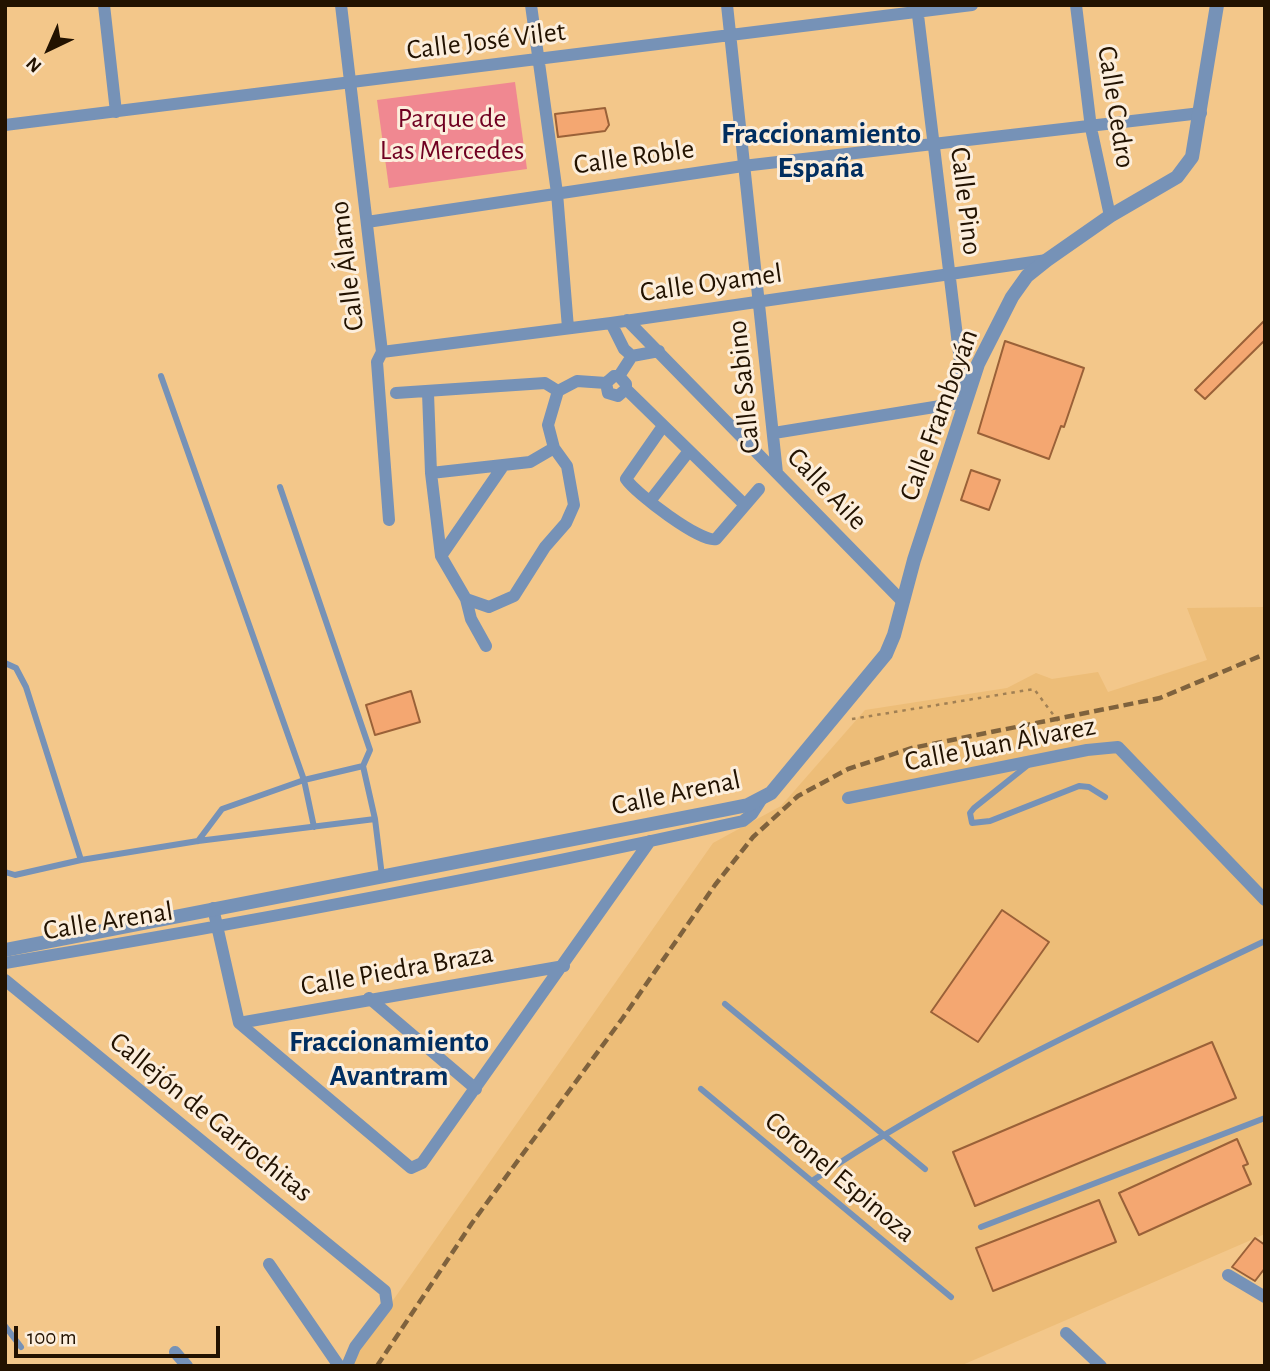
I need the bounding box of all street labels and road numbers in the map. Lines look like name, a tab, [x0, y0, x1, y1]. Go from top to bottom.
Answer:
street label: Calle José Vilet	[405, 15, 567, 67]
street label: Calle Cedro	[1090, 44, 1142, 170]
street label: Calle Roble	[572, 132, 696, 182]
street label: Calle Pino	[943, 145, 989, 257]
street label: Calle Álamo	[322, 199, 372, 333]
street label: Calle Oyamel	[638, 256, 784, 310]
street label: Calle Sabino	[720, 319, 768, 455]
street label: Calle Framboyán	[892, 325, 986, 505]
street label: Calle Aile	[780, 441, 874, 537]
street label: Calle Juan Álvarez	[902, 709, 1098, 779]
street label: Calle Arenal	[608, 763, 744, 823]
street label: Calle Arenal	[41, 894, 175, 948]
street label: Calle Piedra Braza	[298, 937, 496, 1003]
street label: Callejón de Garrochitas	[103, 1025, 319, 1209]
street label: Coronel Espinoza	[758, 1104, 922, 1250]

